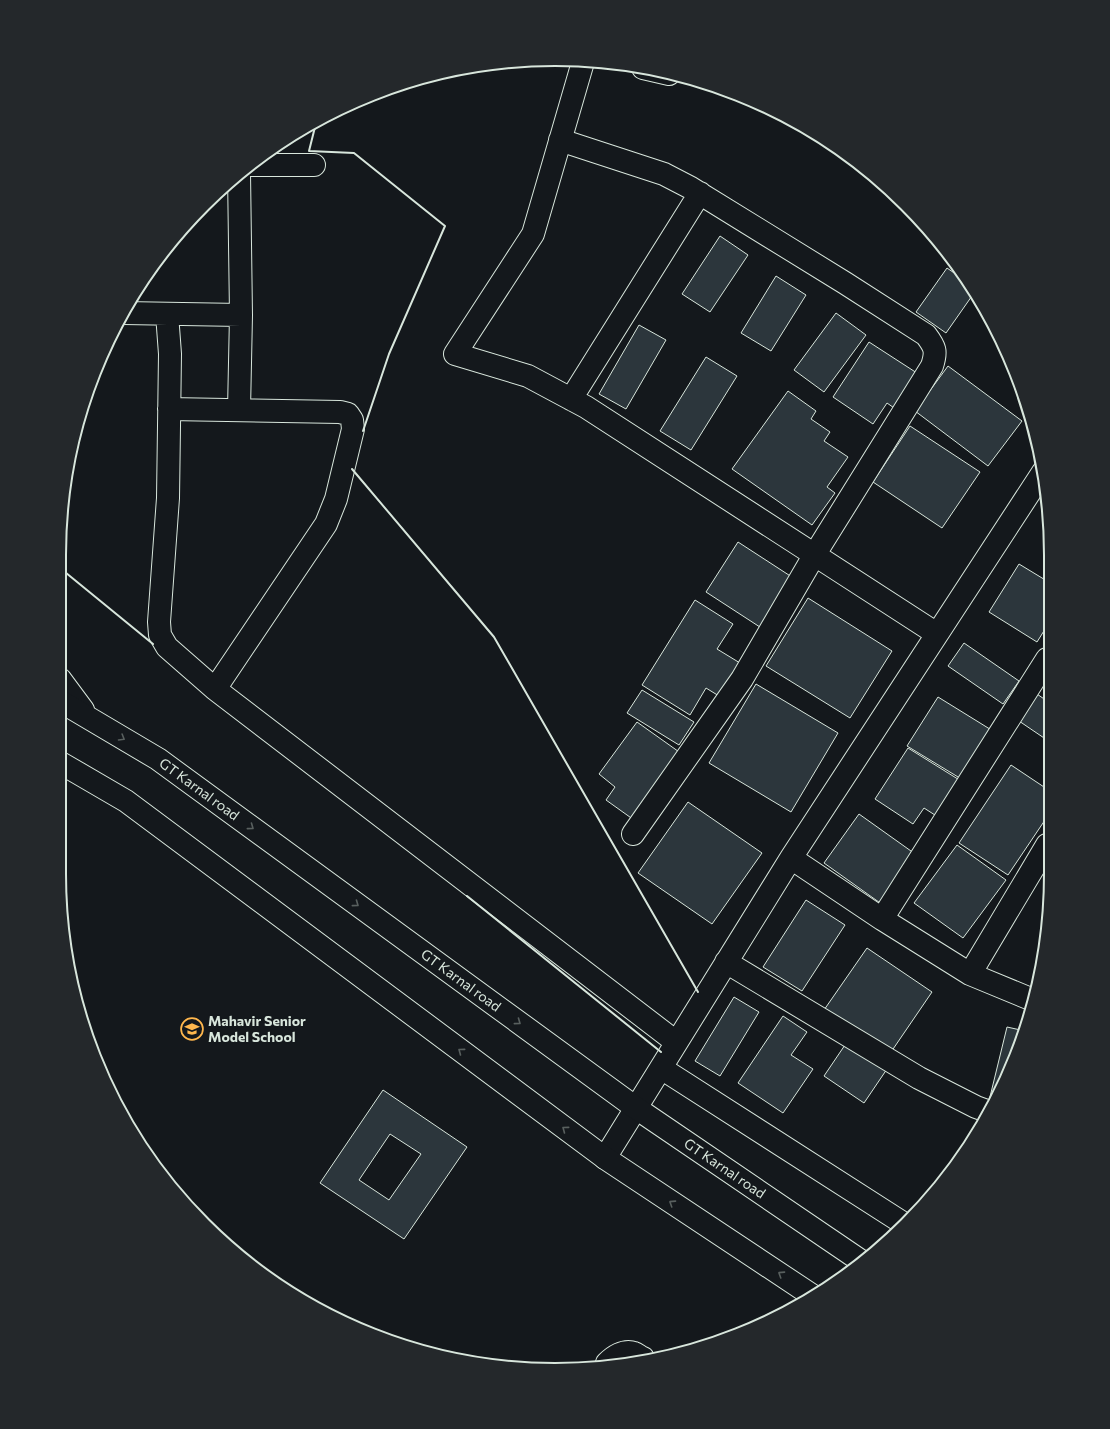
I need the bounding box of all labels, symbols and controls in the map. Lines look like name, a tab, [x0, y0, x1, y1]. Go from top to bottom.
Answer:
one-way arrow	[118, 733, 125, 740]
street label: GT Karnal road	[156, 754, 243, 824]
one-way arrow	[247, 822, 254, 829]
one-way arrow	[352, 899, 359, 906]
street label: GT Karnal road	[418, 945, 505, 1015]
place label: Mahavir Senior Model School	[208, 1012, 306, 1045]
school or university icon: Mahavir Senior Model School	[179, 1016, 205, 1042]
one-way arrow	[513, 1017, 520, 1024]
one-way arrow	[458, 1048, 465, 1056]
one-way arrow	[563, 1127, 570, 1134]
street label: GT Karnal road	[681, 1134, 769, 1202]
one-way arrow	[669, 1200, 676, 1208]
one-way arrow	[778, 1272, 785, 1279]

